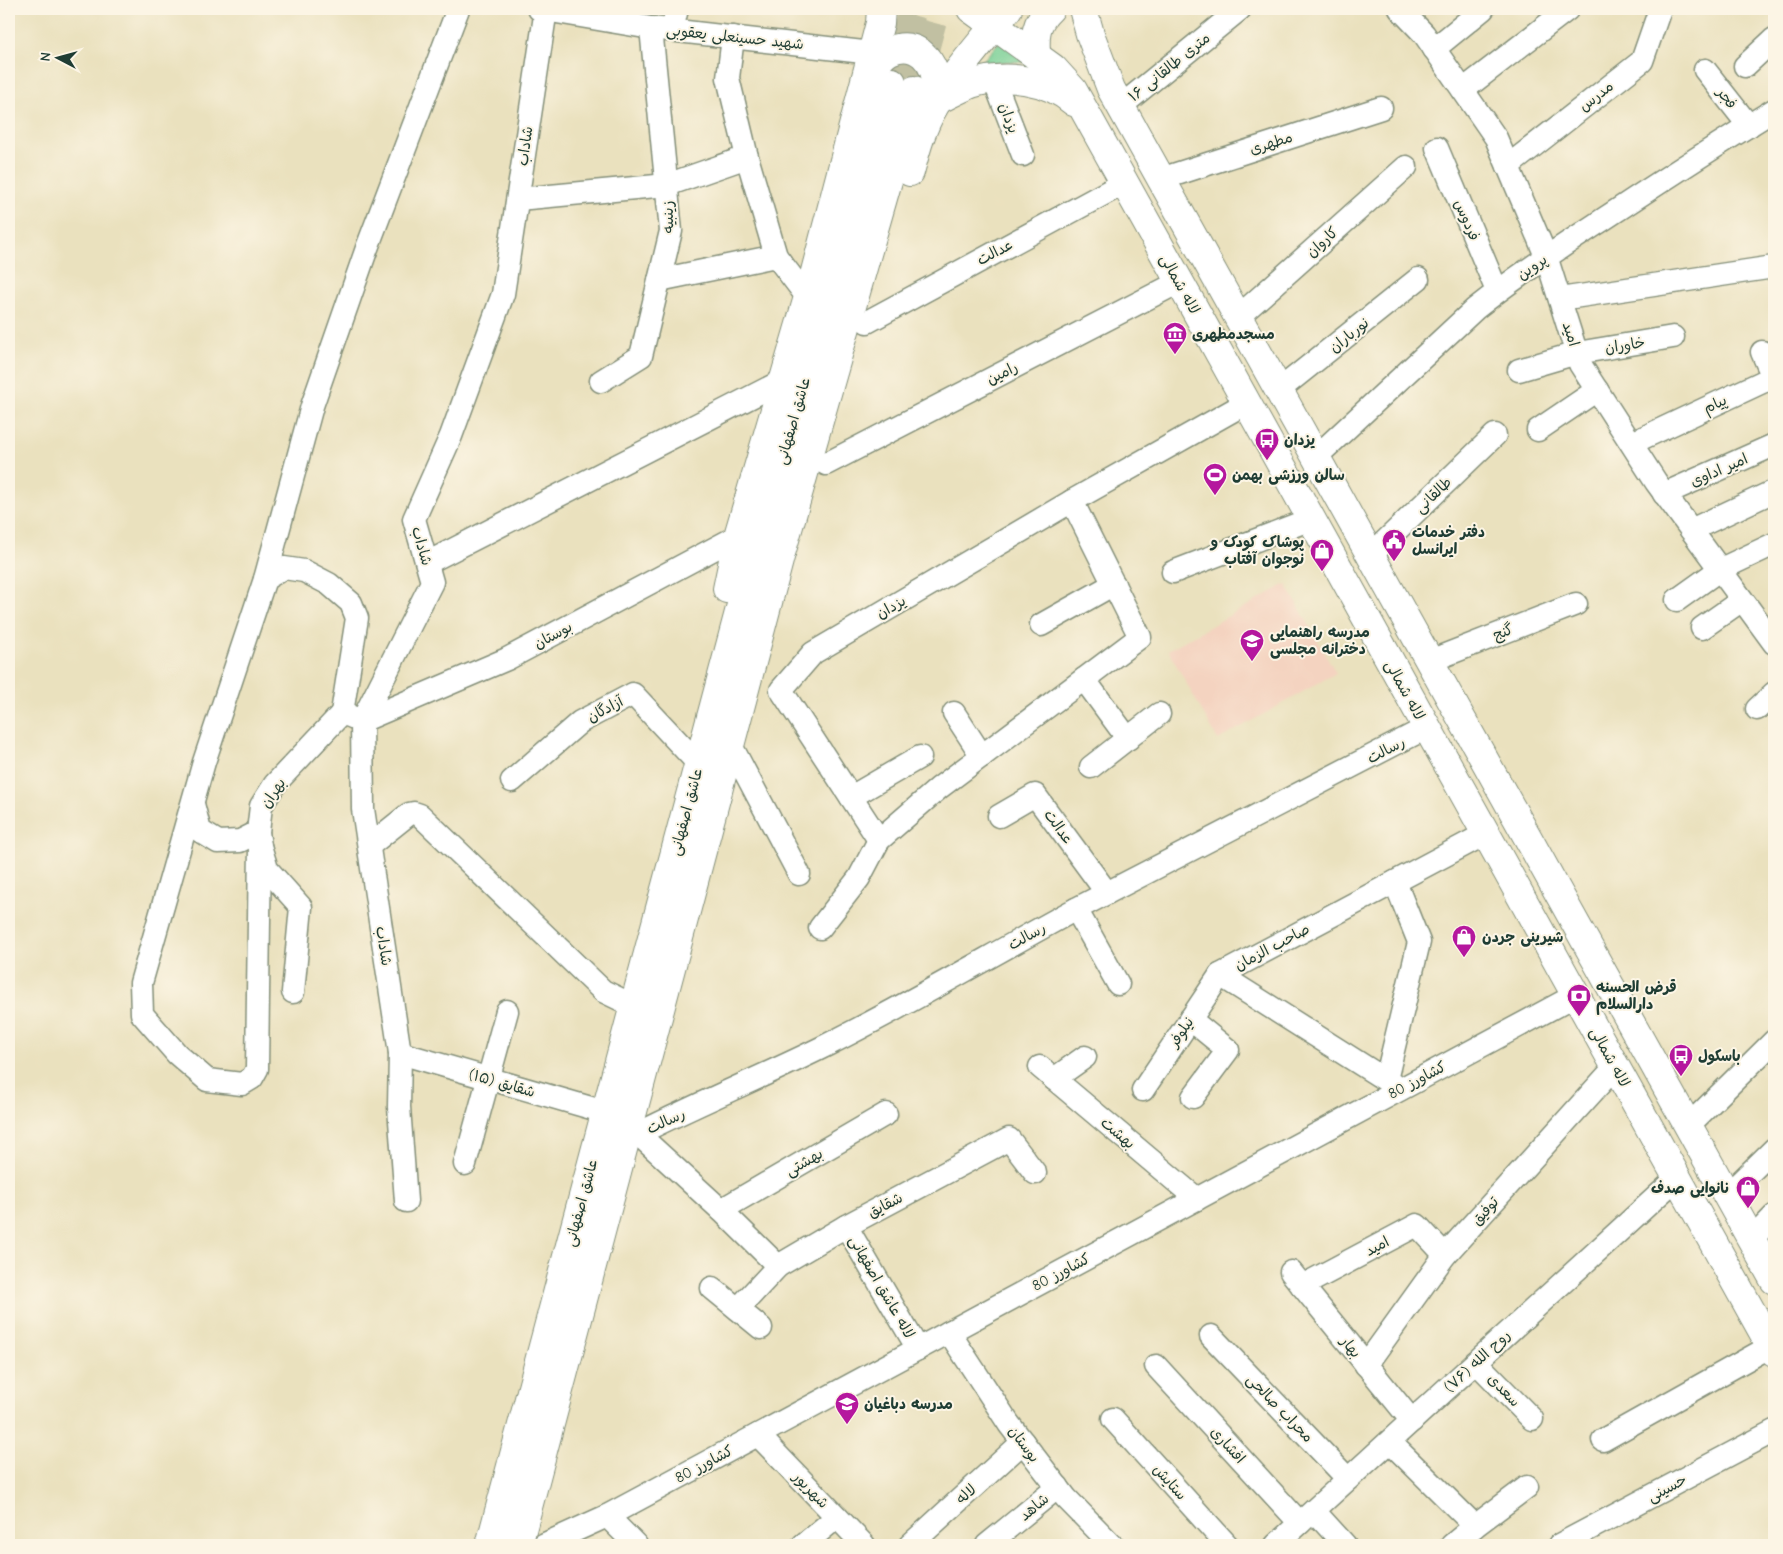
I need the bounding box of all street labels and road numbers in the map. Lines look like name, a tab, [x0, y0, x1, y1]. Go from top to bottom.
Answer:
street label: شهید حسینعلی یعقوبی	[665, 21, 805, 54]
street label: ۱۶ متری طالقانی	[1124, 29, 1214, 106]
street label: مدرس	[1575, 77, 1617, 115]
street label: فجر	[1712, 82, 1741, 112]
street label: یزدان	[995, 100, 1023, 136]
street label: شاداب	[513, 125, 537, 167]
street label: مطهری	[1247, 128, 1295, 158]
street label: فردوس	[1450, 197, 1484, 243]
street label: زینبیه	[659, 201, 677, 233]
street label: کاروان	[1302, 223, 1342, 261]
street label: عدالت	[974, 235, 1016, 269]
street label: پروین	[1513, 250, 1551, 285]
street label: لاله شمالی	[1155, 251, 1204, 318]
street label: نورباران	[1326, 314, 1372, 356]
street label: امید	[1559, 320, 1583, 348]
street label: خاوران	[1604, 333, 1647, 358]
street label: رامین	[983, 358, 1021, 388]
street label: عاشق اصفهانی	[772, 375, 815, 467]
street label: پیام	[1700, 391, 1730, 419]
street label: امیر اداوی	[1687, 449, 1751, 491]
street label: طالقانی	[1411, 473, 1456, 518]
street label: شاداب	[408, 524, 436, 568]
street label: یزدان	[873, 591, 909, 623]
street label: بوستان	[531, 617, 575, 653]
street label: گنج	[1490, 620, 1516, 645]
street label: لاله شمالی	[1380, 657, 1429, 724]
street label: آزادگان	[584, 691, 627, 726]
street label: رسالت	[1364, 733, 1408, 767]
street label: عاشق اصفهانی	[666, 766, 707, 858]
street label: بهران	[257, 774, 289, 812]
street label: عدالت	[1040, 806, 1078, 848]
street label: رسالت	[1005, 918, 1049, 954]
street label: صاحب الزمان	[1231, 920, 1313, 974]
street label: شاداب	[372, 925, 396, 967]
street label: نیلوفر	[1164, 1013, 1198, 1052]
street label: لاله شمالی	[1585, 1024, 1634, 1091]
street label: کشاورز 80	[1385, 1057, 1449, 1103]
street label: شقایق (۱۵)	[467, 1065, 537, 1101]
street label: رسالت	[644, 1104, 688, 1138]
street label: بهشت	[1097, 1113, 1139, 1153]
street label: بهشتی	[782, 1144, 826, 1181]
street label: عاشق اصفهانی	[561, 1157, 602, 1249]
street label: شقایق	[864, 1188, 906, 1222]
street label: توفیق	[1468, 1193, 1503, 1229]
street label: لاله عاشق اصفهانی	[844, 1232, 919, 1342]
street label: امید	[1362, 1232, 1392, 1260]
street label: کشاورز 80	[1029, 1249, 1093, 1295]
street label: روح الله (۷۶)	[1440, 1326, 1515, 1397]
street label: بهار	[1336, 1332, 1365, 1362]
street label: محراب صالحی	[1242, 1370, 1317, 1447]
street label: سعدی	[1484, 1370, 1524, 1410]
street label: بوستان	[1004, 1422, 1044, 1466]
street label: افشاری	[1207, 1423, 1249, 1467]
street label: کشاورز 80	[672, 1441, 736, 1487]
street label: ستایش	[1149, 1460, 1191, 1504]
street label: شهریور	[789, 1467, 833, 1512]
street label: حسینی	[1644, 1470, 1690, 1507]
street label: لاله	[952, 1480, 980, 1508]
street label: شاهد	[1016, 1490, 1052, 1524]

